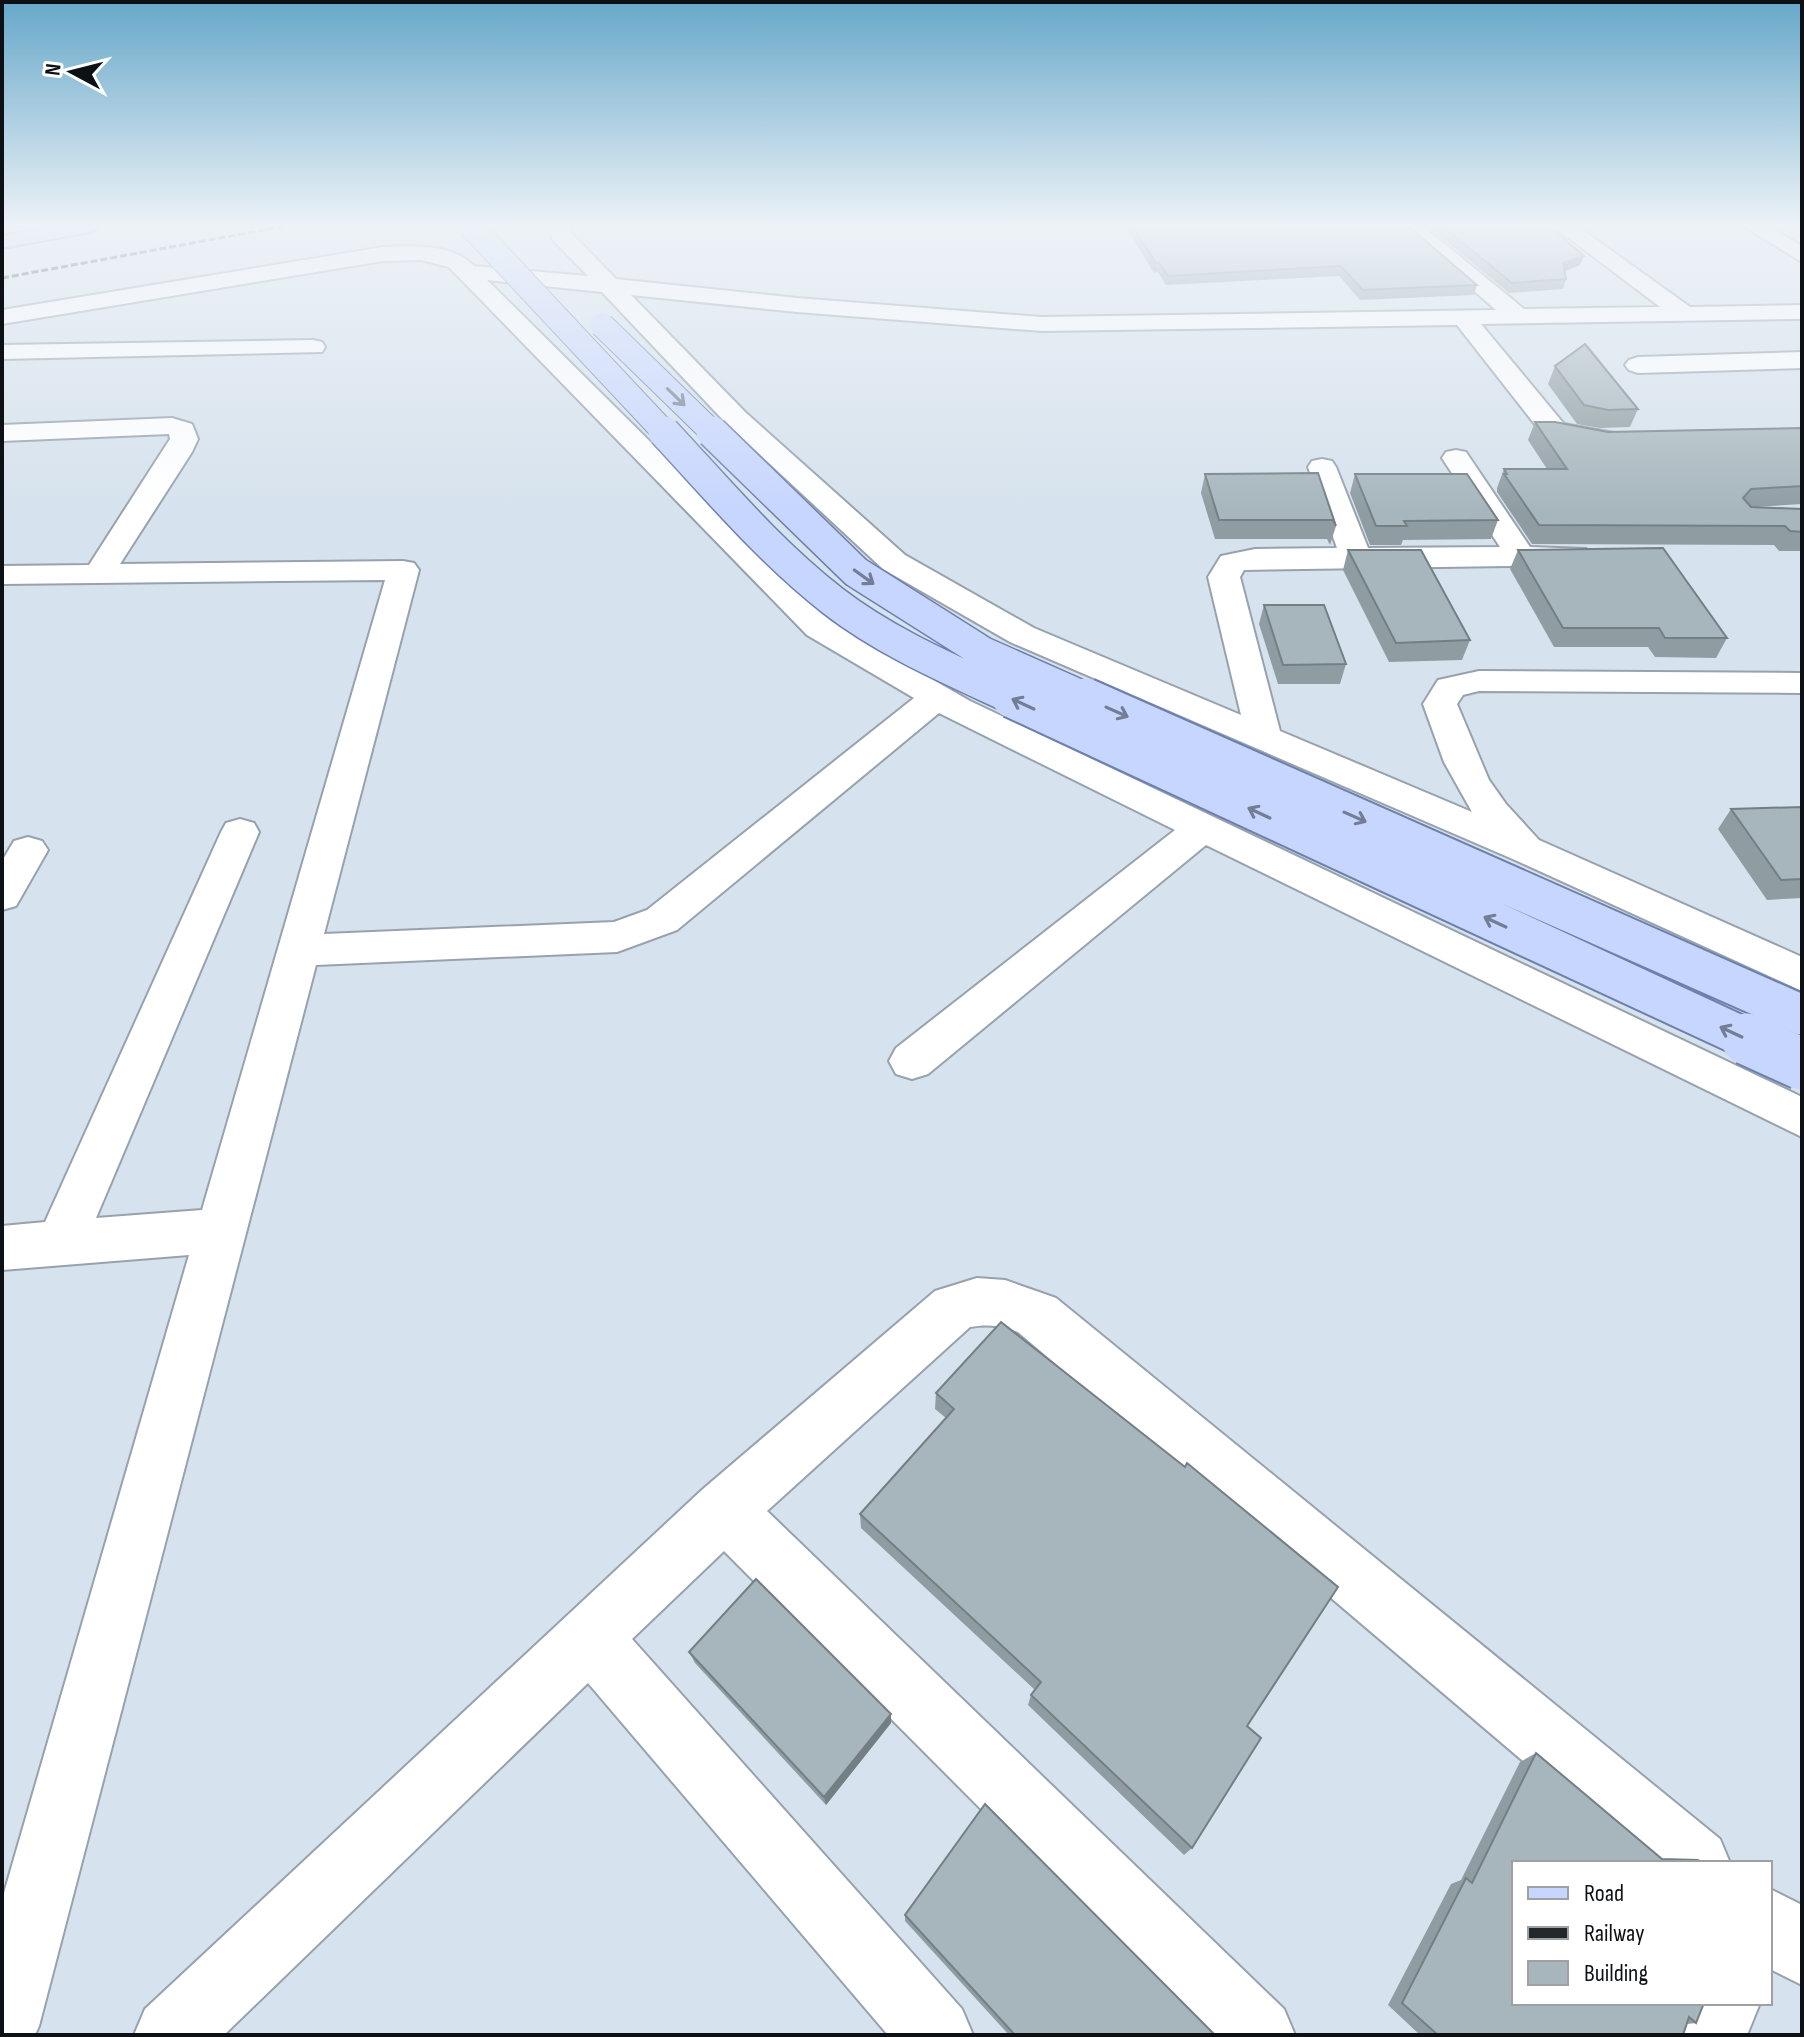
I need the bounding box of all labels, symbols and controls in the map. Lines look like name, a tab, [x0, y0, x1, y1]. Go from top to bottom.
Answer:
north arrow	[32, 32, 112, 112]
text: N	[40, 62, 68, 77]
one-way arrow	[666, 388, 686, 407]
one-way arrow	[853, 568, 874, 585]
one-way arrow	[1012, 696, 1036, 711]
one-way arrow	[1105, 706, 1129, 721]
one-way arrow	[1248, 805, 1272, 820]
one-way arrow	[1342, 811, 1367, 826]
one-way arrow	[1484, 914, 1508, 929]
one-way arrow	[1720, 1023, 1744, 1038]
legend	[1512, 1861, 1772, 2005]
text: Road	[1584, 1879, 1624, 1908]
text: Railway	[1584, 1919, 1644, 1948]
text: Building	[1584, 1959, 1648, 1988]

